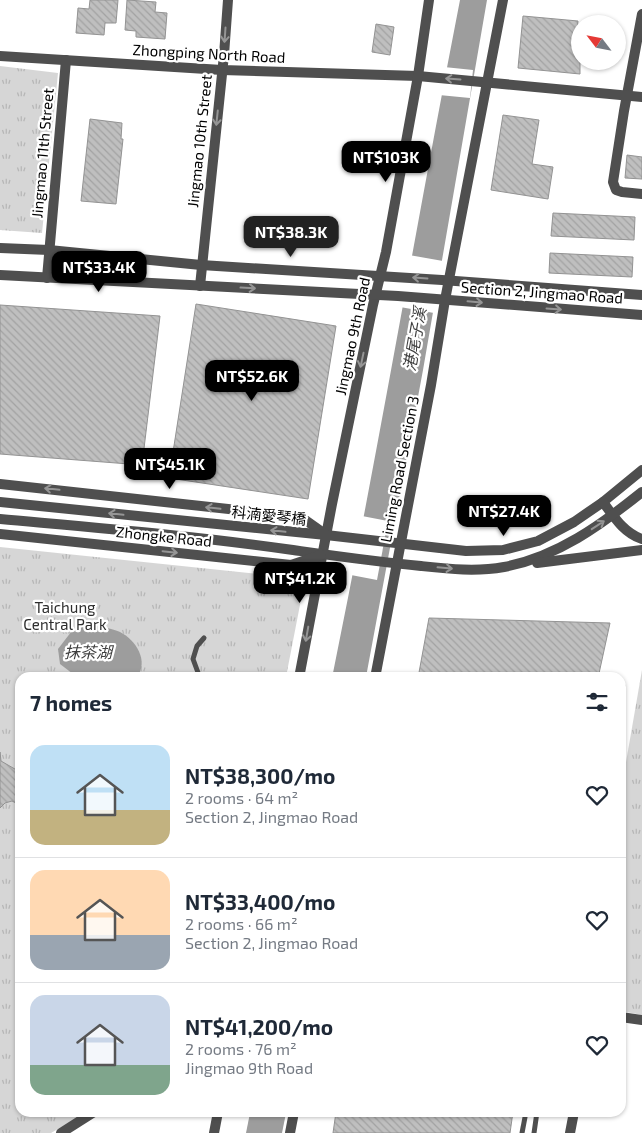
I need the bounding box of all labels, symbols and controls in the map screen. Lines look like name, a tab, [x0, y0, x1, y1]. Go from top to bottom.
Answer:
north arrow	[571, 15, 626, 70]
map controls	[571, 15, 626, 70]
one-way arrow	[221, 27, 230, 43]
street label: Zhongping North Road	[132, 40, 286, 66]
street label: Jingmao 10th Street	[183, 73, 215, 208]
one-way arrow	[445, 74, 461, 84]
street label: Jingmao 11th Street	[27, 87, 57, 219]
one-way arrow	[212, 110, 222, 126]
pin: NT$103K	[340, 140, 432, 183]
text: NT$103K	[353, 147, 419, 166]
pin: NT$38.3K	[239, 216, 343, 258]
text: NT$38.3K	[255, 222, 327, 241]
pin: NT$33.4K	[47, 250, 151, 293]
text: NT$33.4K	[63, 257, 135, 276]
one-way arrow	[412, 274, 428, 283]
street label: Jingmao 9th Road	[331, 275, 373, 397]
street label: Section 2, Jingmao Road	[460, 277, 624, 307]
one-way arrow	[240, 284, 256, 293]
one-way arrow	[467, 298, 483, 307]
water label: 港尾子溪	[399, 304, 429, 372]
one-way arrow	[546, 304, 562, 313]
one-way arrow	[356, 352, 366, 368]
pin: NT$52.6K	[200, 360, 304, 402]
text: NT$52.6K	[216, 366, 288, 385]
street label: Liming Road Section 3	[376, 394, 422, 544]
pin: NT$45.1K	[118, 448, 222, 490]
text: NT$45.1K	[135, 454, 205, 473]
one-way arrow	[44, 484, 60, 494]
pin: NT$27.4K	[452, 494, 556, 537]
text: NT$27.4K	[468, 501, 540, 520]
street label: 科湳愛琴橋	[231, 502, 307, 528]
one-way arrow	[206, 503, 222, 513]
one-way arrow	[108, 509, 124, 519]
one-way arrow	[590, 520, 604, 530]
street label: Zhongke Road	[115, 522, 213, 550]
one-way arrow	[270, 526, 286, 536]
one-way arrow	[162, 547, 178, 557]
pin: NT$41.2K	[248, 562, 352, 604]
one-way arrow	[437, 563, 453, 573]
text: NT$41.2K	[265, 568, 335, 587]
park label: Taichung Central Park	[23, 598, 107, 633]
one-way arrow	[302, 626, 312, 642]
water label: 抹茶湖	[64, 642, 115, 661]
icon: filters	[583, 688, 611, 716]
text: 7 homes	[30, 690, 112, 715]
text: NT$38,300/mo	[185, 763, 335, 788]
icon: home	[70, 765, 130, 825]
icon: heart	[583, 781, 611, 809]
text: 2 rooms · 64 m²	[185, 788, 298, 807]
text: Section 2, Jingmao Road	[185, 807, 358, 826]
text: NT$33,400/mo	[185, 889, 336, 914]
icon: home	[70, 890, 130, 950]
icon: heart	[583, 906, 611, 934]
text: 2 rooms · 66 m²	[185, 914, 298, 933]
text: Section 2, Jingmao Road	[185, 933, 358, 952]
text: NT$41,200/mo	[185, 1014, 333, 1039]
icon: home	[70, 1015, 130, 1075]
icon: heart	[583, 1031, 611, 1059]
text: 2 rooms · 76 m²	[185, 1039, 297, 1058]
text: Jingmao 9th Road	[185, 1058, 313, 1077]

